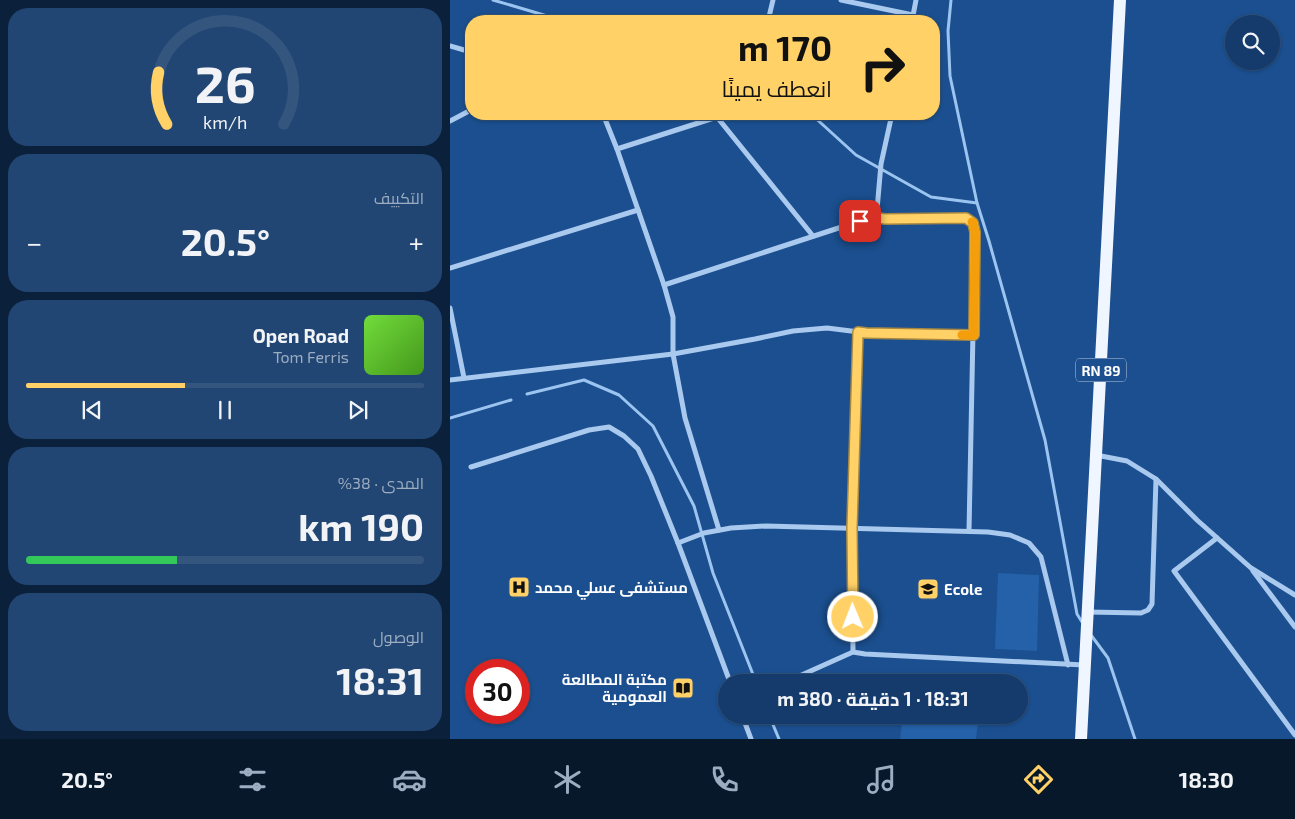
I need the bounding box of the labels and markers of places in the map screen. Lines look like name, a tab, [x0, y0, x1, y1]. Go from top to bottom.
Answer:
pin	[839, 200, 881, 242]
hospital icon: مستشفى عسلي محمد	[507, 575, 531, 599]
school or university icon: Ecole	[916, 577, 940, 601]
place label: مستشفى عسلي محمد	[535, 578, 688, 600]
place label: Ecole	[944, 580, 982, 598]
place label: مكتبة المطالعة العمومية	[562, 670, 667, 706]
library icon: مكتبة المطالعة العمومية	[671, 676, 695, 700]

